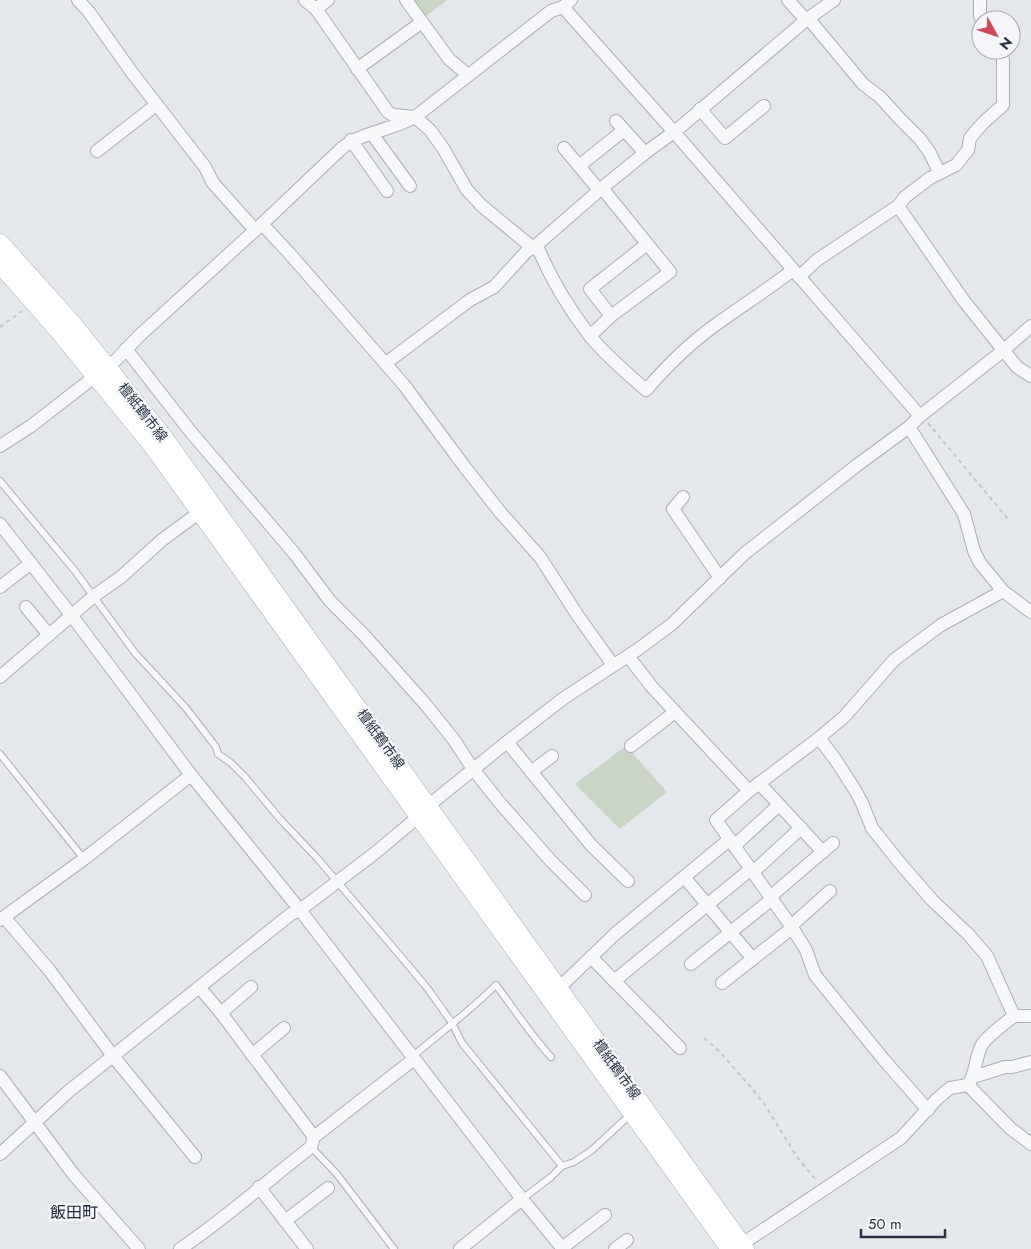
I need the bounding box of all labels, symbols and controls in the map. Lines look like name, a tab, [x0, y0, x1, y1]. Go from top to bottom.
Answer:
north arrow	[971, 10, 1021, 60]
text: N	[995, 33, 1017, 54]
street label: 檀紙鶴市線	[114, 378, 172, 446]
street label: 檀紙鶴市線	[352, 705, 410, 773]
street label: 檀紙鶴市線	[588, 1035, 646, 1103]
district label: 飯田町	[50, 1201, 98, 1224]
scale bar	[861, 1206, 945, 1238]
text: 50 m	[868, 1213, 902, 1235]

